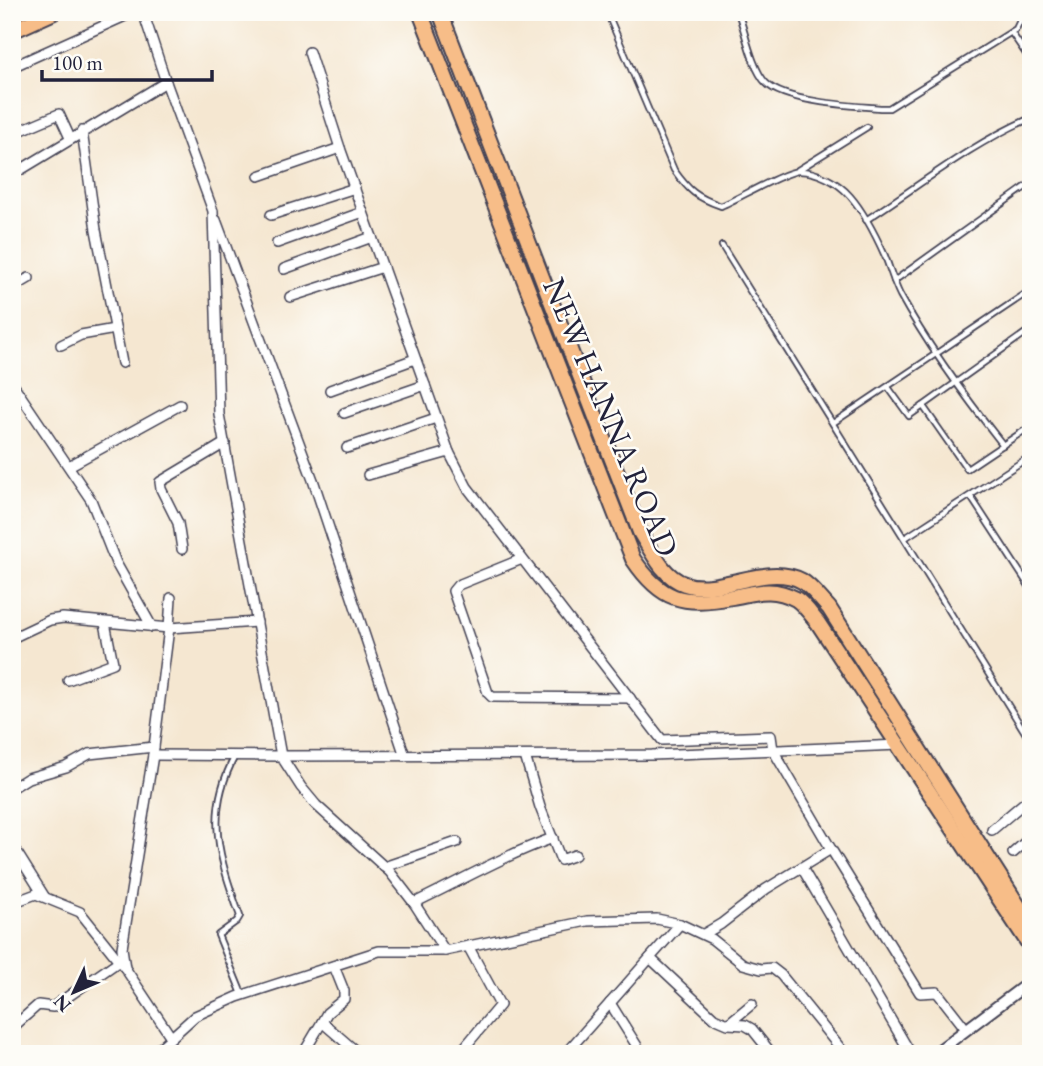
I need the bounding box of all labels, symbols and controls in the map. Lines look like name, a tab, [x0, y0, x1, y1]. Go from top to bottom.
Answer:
scale bar	[42, 38, 212, 82]
text: 100 m	[52, 49, 103, 76]
street label: NEW HANNA ROAD	[533, 271, 689, 563]
north arrow	[38, 958, 108, 1028]
text: N	[47, 989, 76, 1018]

